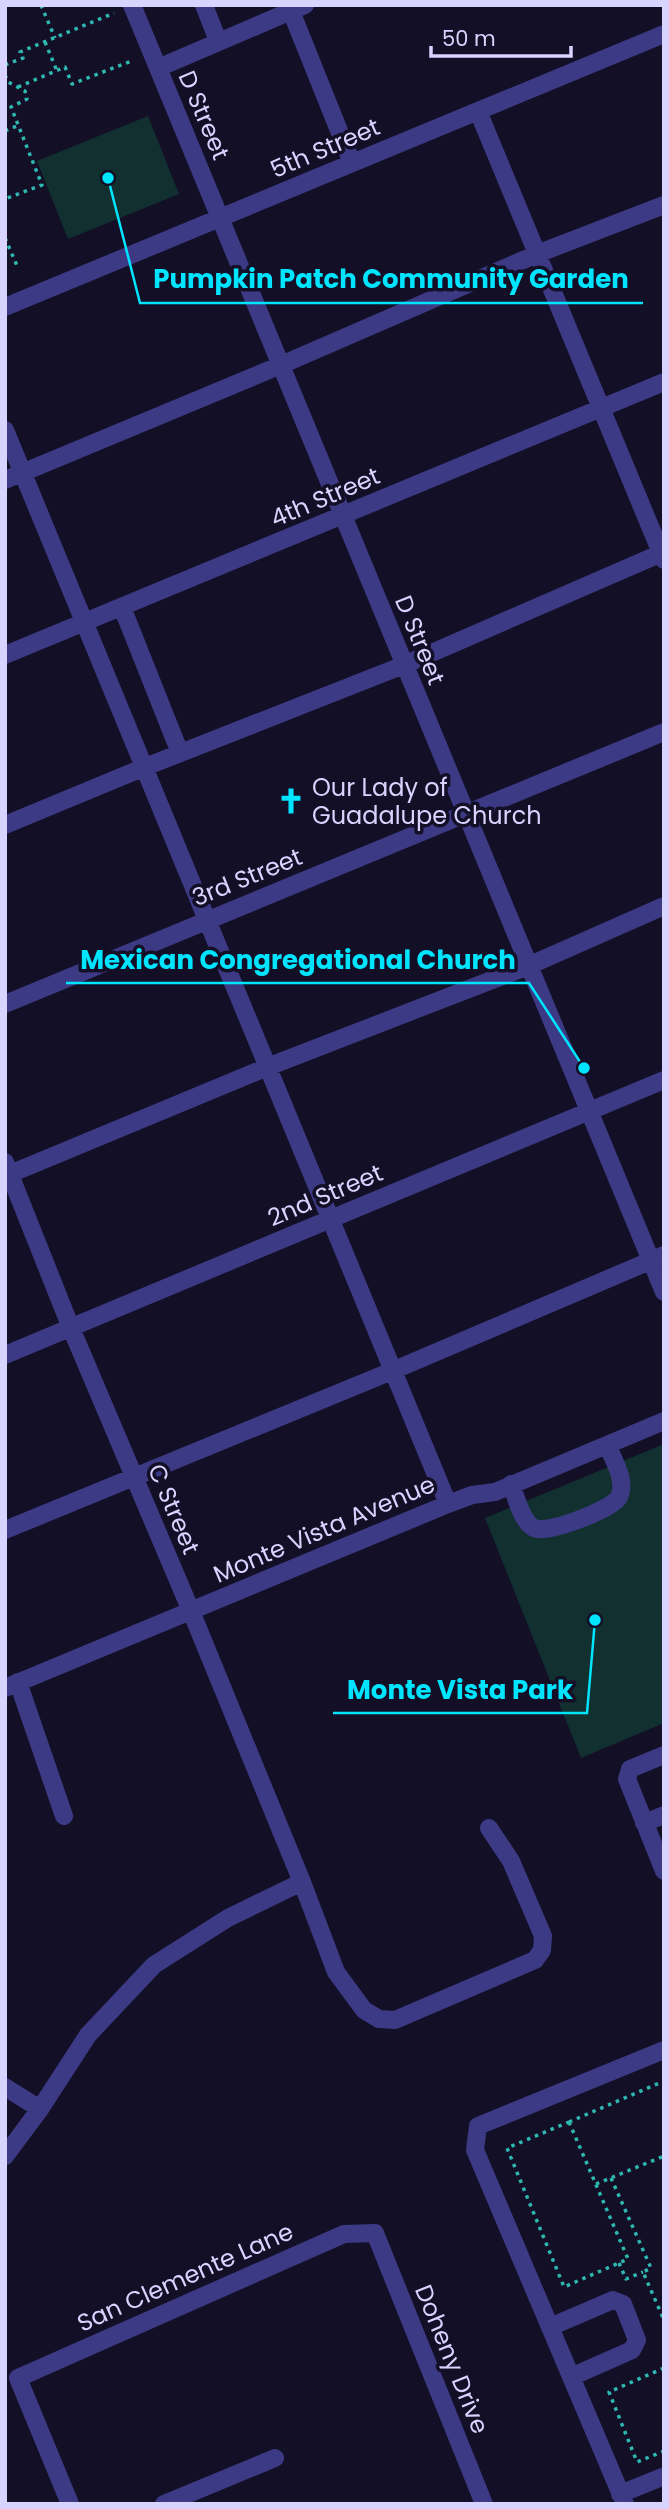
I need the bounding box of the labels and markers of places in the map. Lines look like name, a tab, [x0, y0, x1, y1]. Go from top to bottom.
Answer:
callout: Pumpkin Patch Community Garden	[140, 256, 643, 303]
place label: Our Lady of Guadalupe Church	[312, 771, 542, 832]
church icon: Our Lady of Guadalupe Church	[276, 786, 306, 816]
callout: Mexican Congregational Church	[66, 936, 529, 983]
callout: Monte Vista Park	[333, 1666, 587, 1713]

